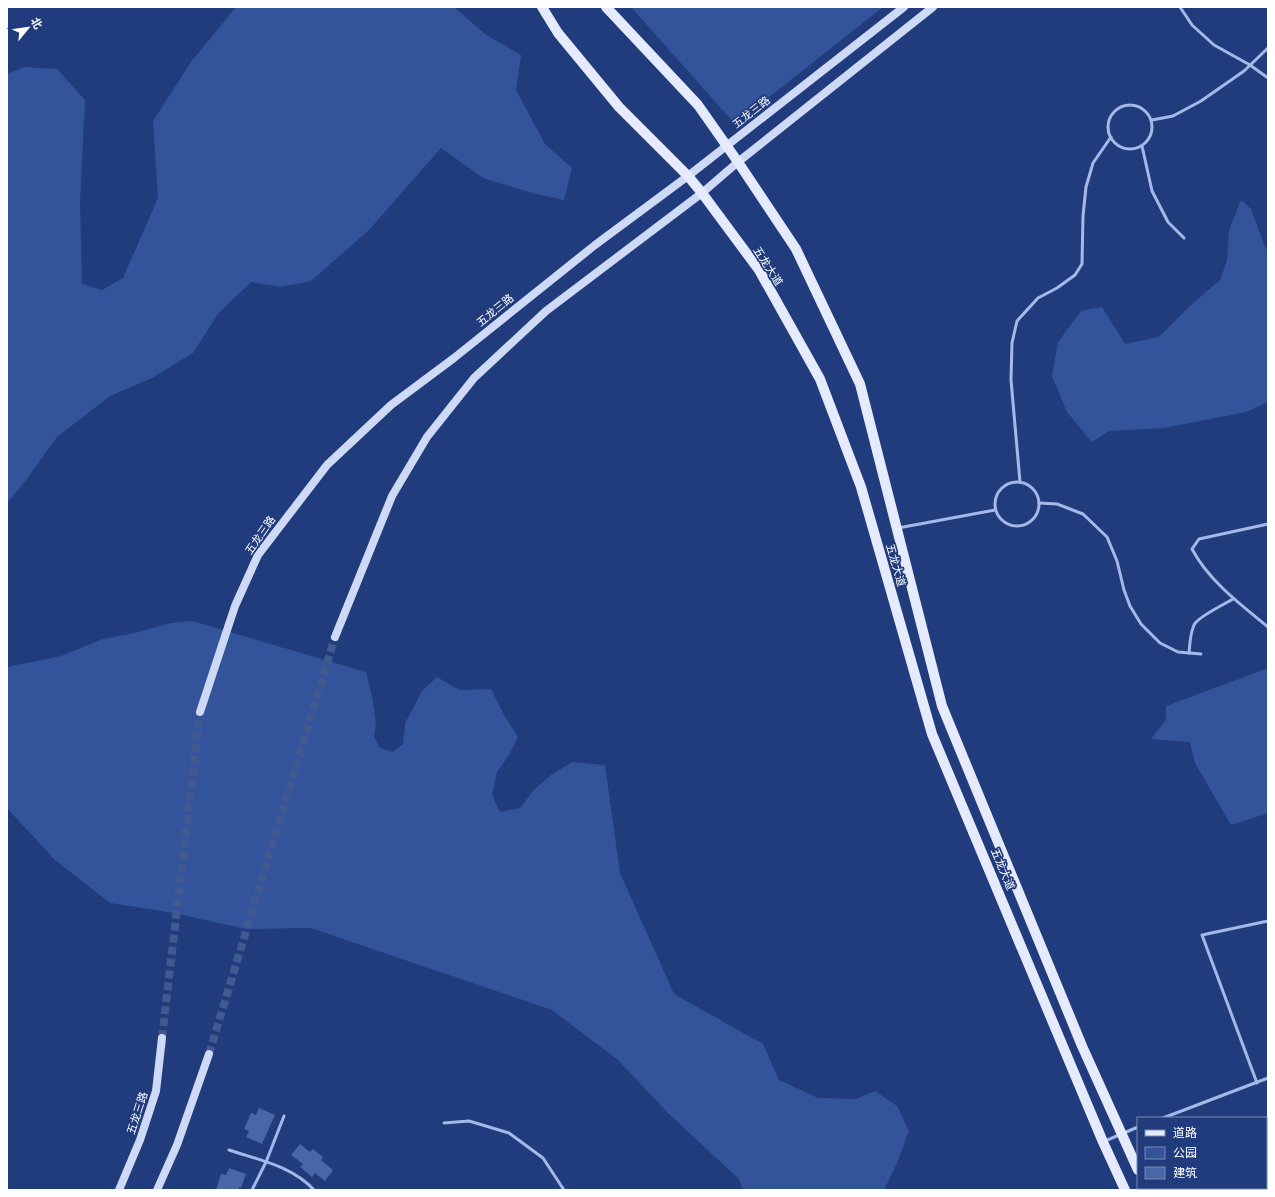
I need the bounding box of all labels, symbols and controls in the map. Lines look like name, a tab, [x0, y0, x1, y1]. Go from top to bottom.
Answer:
north arrow	[8, 8, 48, 48]
text: 北	[29, 15, 46, 31]
street label: 五龙三路	[729, 93, 772, 130]
street label: 五龙大道	[751, 244, 786, 288]
street label: 五龙三路	[473, 291, 516, 329]
street label: 五龙三路	[242, 513, 278, 556]
street label: 五龙大道	[884, 542, 909, 588]
street label: 五龙大道	[989, 846, 1018, 892]
street label: 五龙三路	[124, 1090, 150, 1136]
legend	[1137, 1117, 1267, 1189]
text: 道路	[1173, 1125, 1197, 1139]
text: 公园	[1173, 1145, 1197, 1159]
text: 建筑	[1173, 1165, 1197, 1179]

